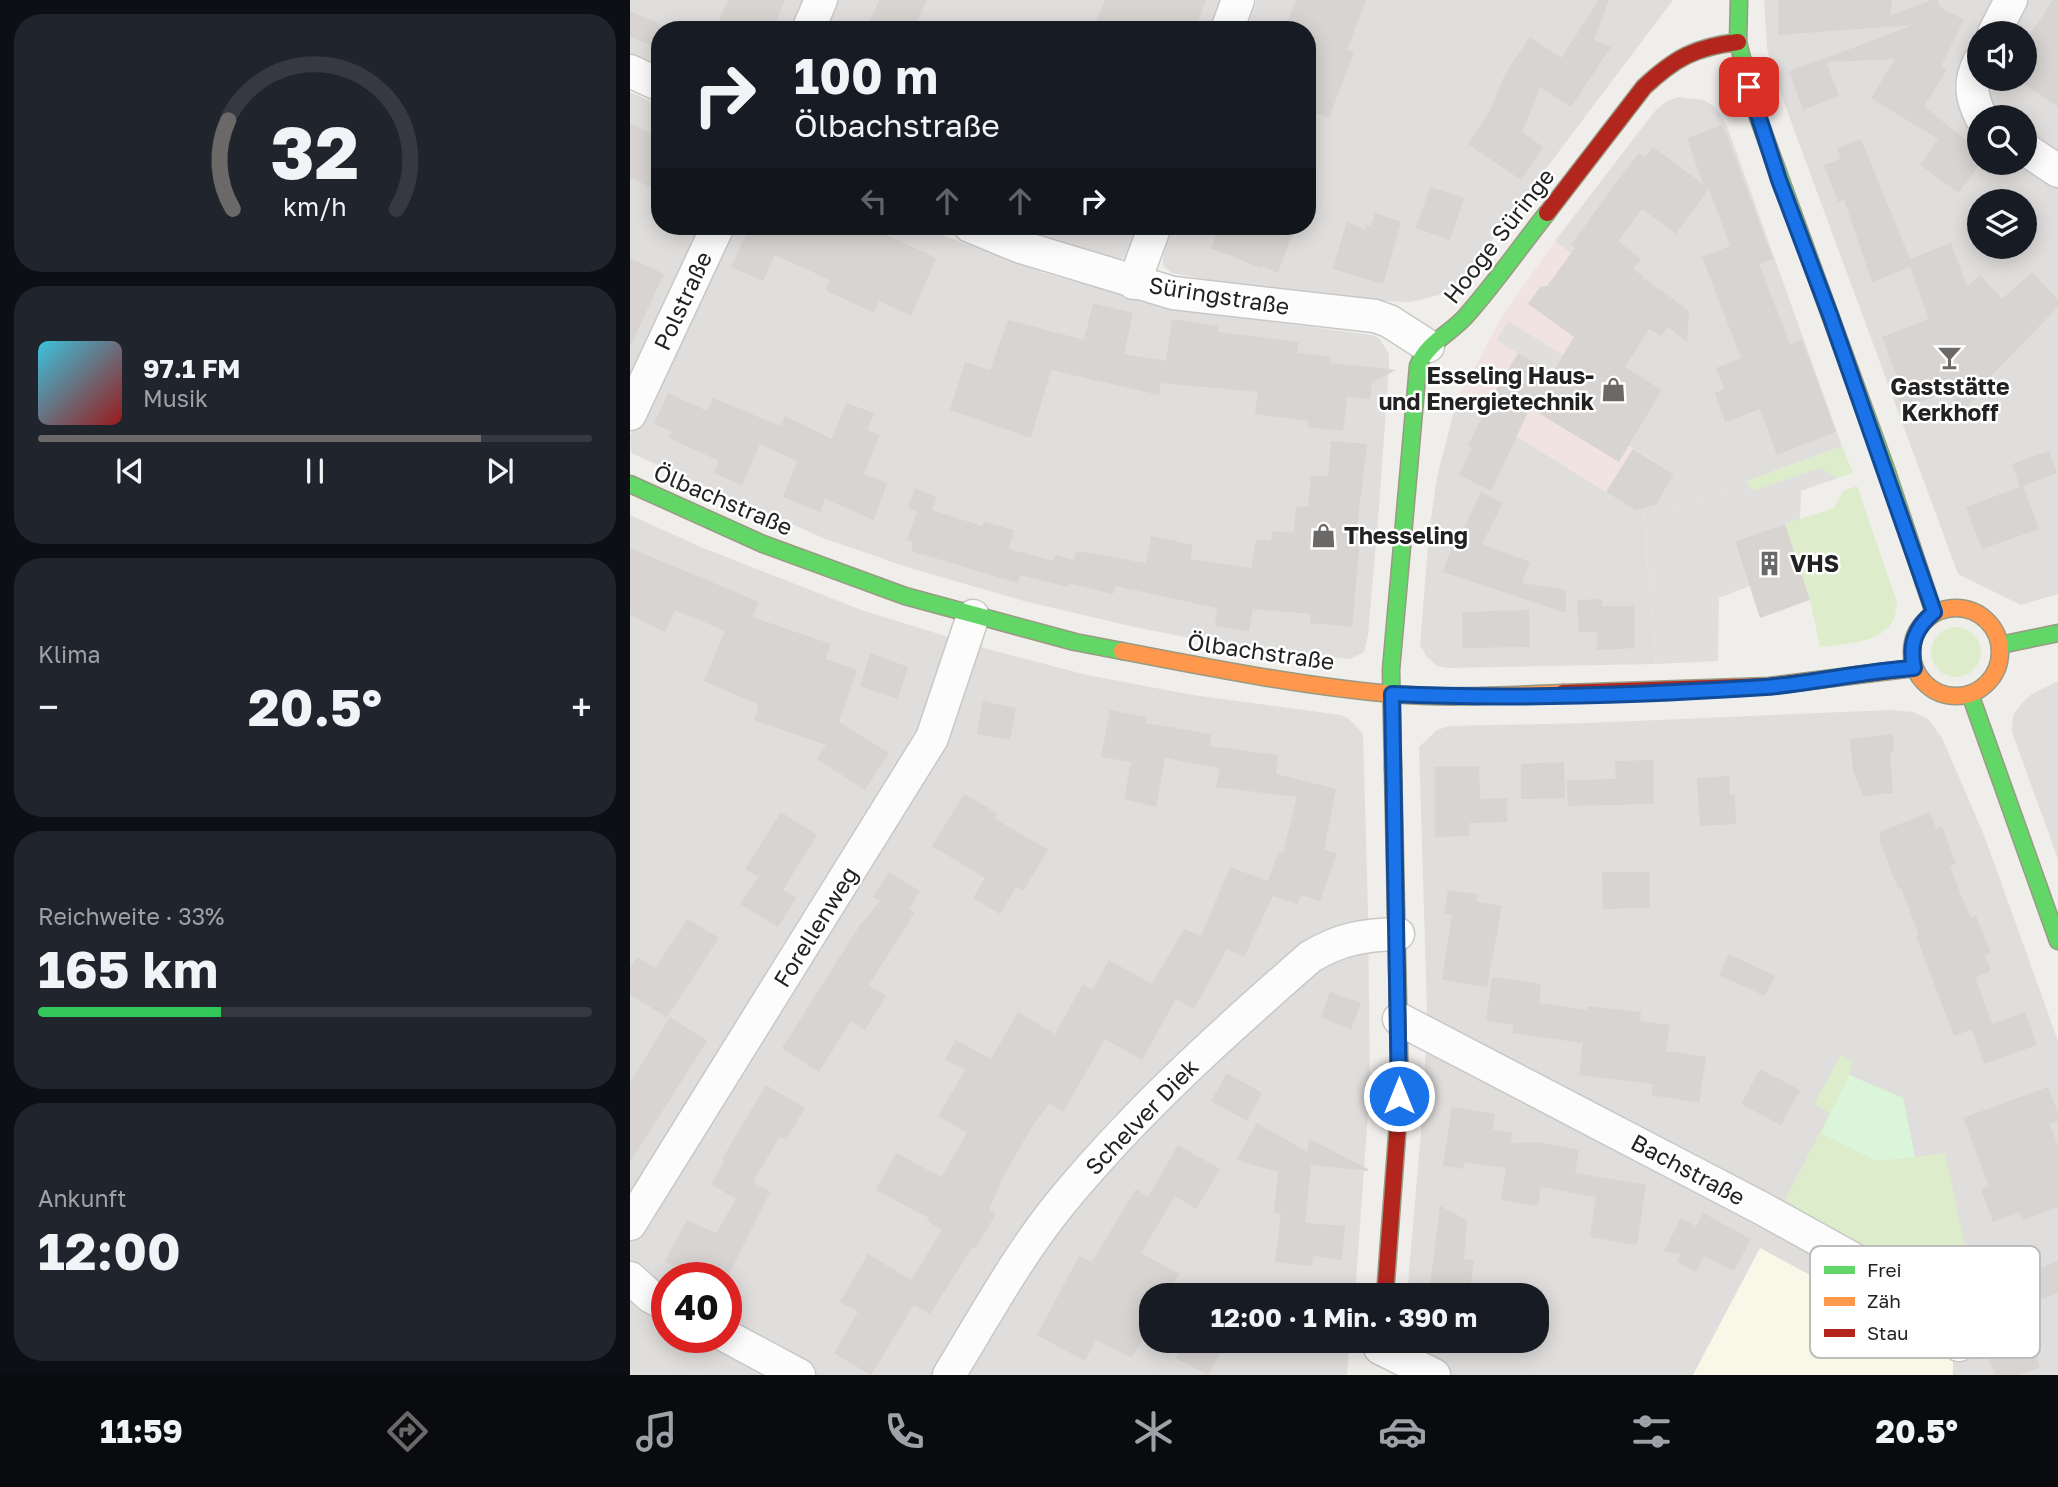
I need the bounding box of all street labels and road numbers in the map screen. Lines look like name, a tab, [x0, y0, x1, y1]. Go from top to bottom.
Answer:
street label: Hooge Süringe	[1437, 162, 1560, 309]
street label: Polstraße	[647, 247, 717, 354]
street label: Süringstraße	[1147, 270, 1291, 320]
street label: Ölbachstraße	[650, 457, 797, 541]
street label: Ölbachstraße	[1186, 627, 1336, 675]
street label: Forellenweg	[767, 861, 863, 992]
street label: Schelver Diek	[1079, 1052, 1204, 1180]
street label: Bachstraße	[1627, 1127, 1750, 1211]

